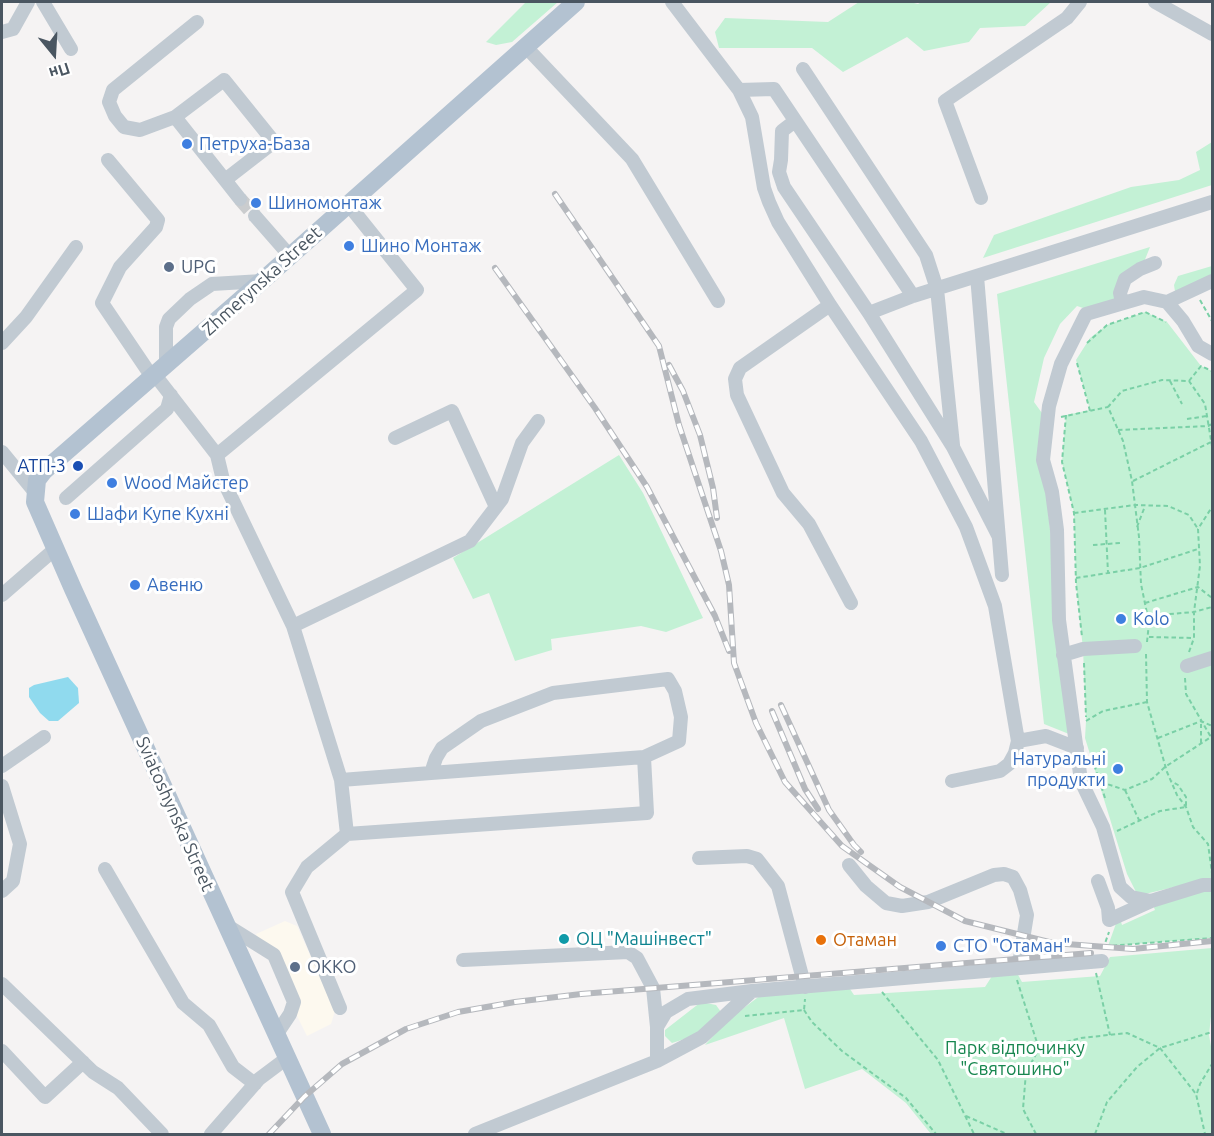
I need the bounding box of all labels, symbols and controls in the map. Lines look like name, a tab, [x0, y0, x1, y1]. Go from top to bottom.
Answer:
north arrow	[24, 24, 84, 84]
text: Пн	[47, 59, 72, 83]
place label: Петруха-База	[199, 133, 311, 155]
marker: Петруха-База	[180, 137, 194, 151]
place label: Шиномонтаж	[268, 192, 382, 214]
marker: Шиномонтаж	[249, 196, 263, 210]
street label: Zhmerynska Street	[198, 222, 326, 340]
place label: Шино Монтаж	[361, 235, 482, 257]
marker: Шино Монтаж	[342, 239, 356, 253]
place label: UPG	[181, 256, 216, 278]
marker: UPG	[162, 260, 176, 274]
place label: АТП-3	[17, 455, 66, 477]
marker: АТП-3	[71, 459, 85, 473]
place label: Wood Майстер	[124, 472, 249, 494]
marker: Wood Майстер	[105, 476, 119, 490]
place label: Шафи Купе Кухні	[87, 503, 229, 525]
marker: Шафи Купе Кухні	[68, 507, 82, 521]
place label: Авеню	[147, 574, 203, 596]
marker: Авеню	[128, 578, 142, 592]
place label: Kolo	[1133, 608, 1170, 630]
marker: Kolo	[1114, 612, 1128, 626]
street label: Sviatoshynska Street	[131, 734, 219, 894]
place label: Натуральні продукти	[1013, 748, 1106, 790]
marker: Натуральні продукти	[1111, 762, 1125, 776]
place label: ОЦ "Машінвест"	[576, 928, 712, 950]
place label: Отаман	[833, 929, 897, 951]
marker: ОЦ "Машінвест"	[557, 932, 571, 946]
marker: Отаман	[814, 933, 828, 947]
place label: СТО "Отаман"	[953, 935, 1070, 957]
marker: СТО "Отаман"	[934, 939, 948, 953]
place label: ОККО	[307, 956, 356, 978]
marker: ОККО	[288, 960, 302, 974]
park label: Парк відпочинку "Святошино"	[945, 1037, 1085, 1080]

